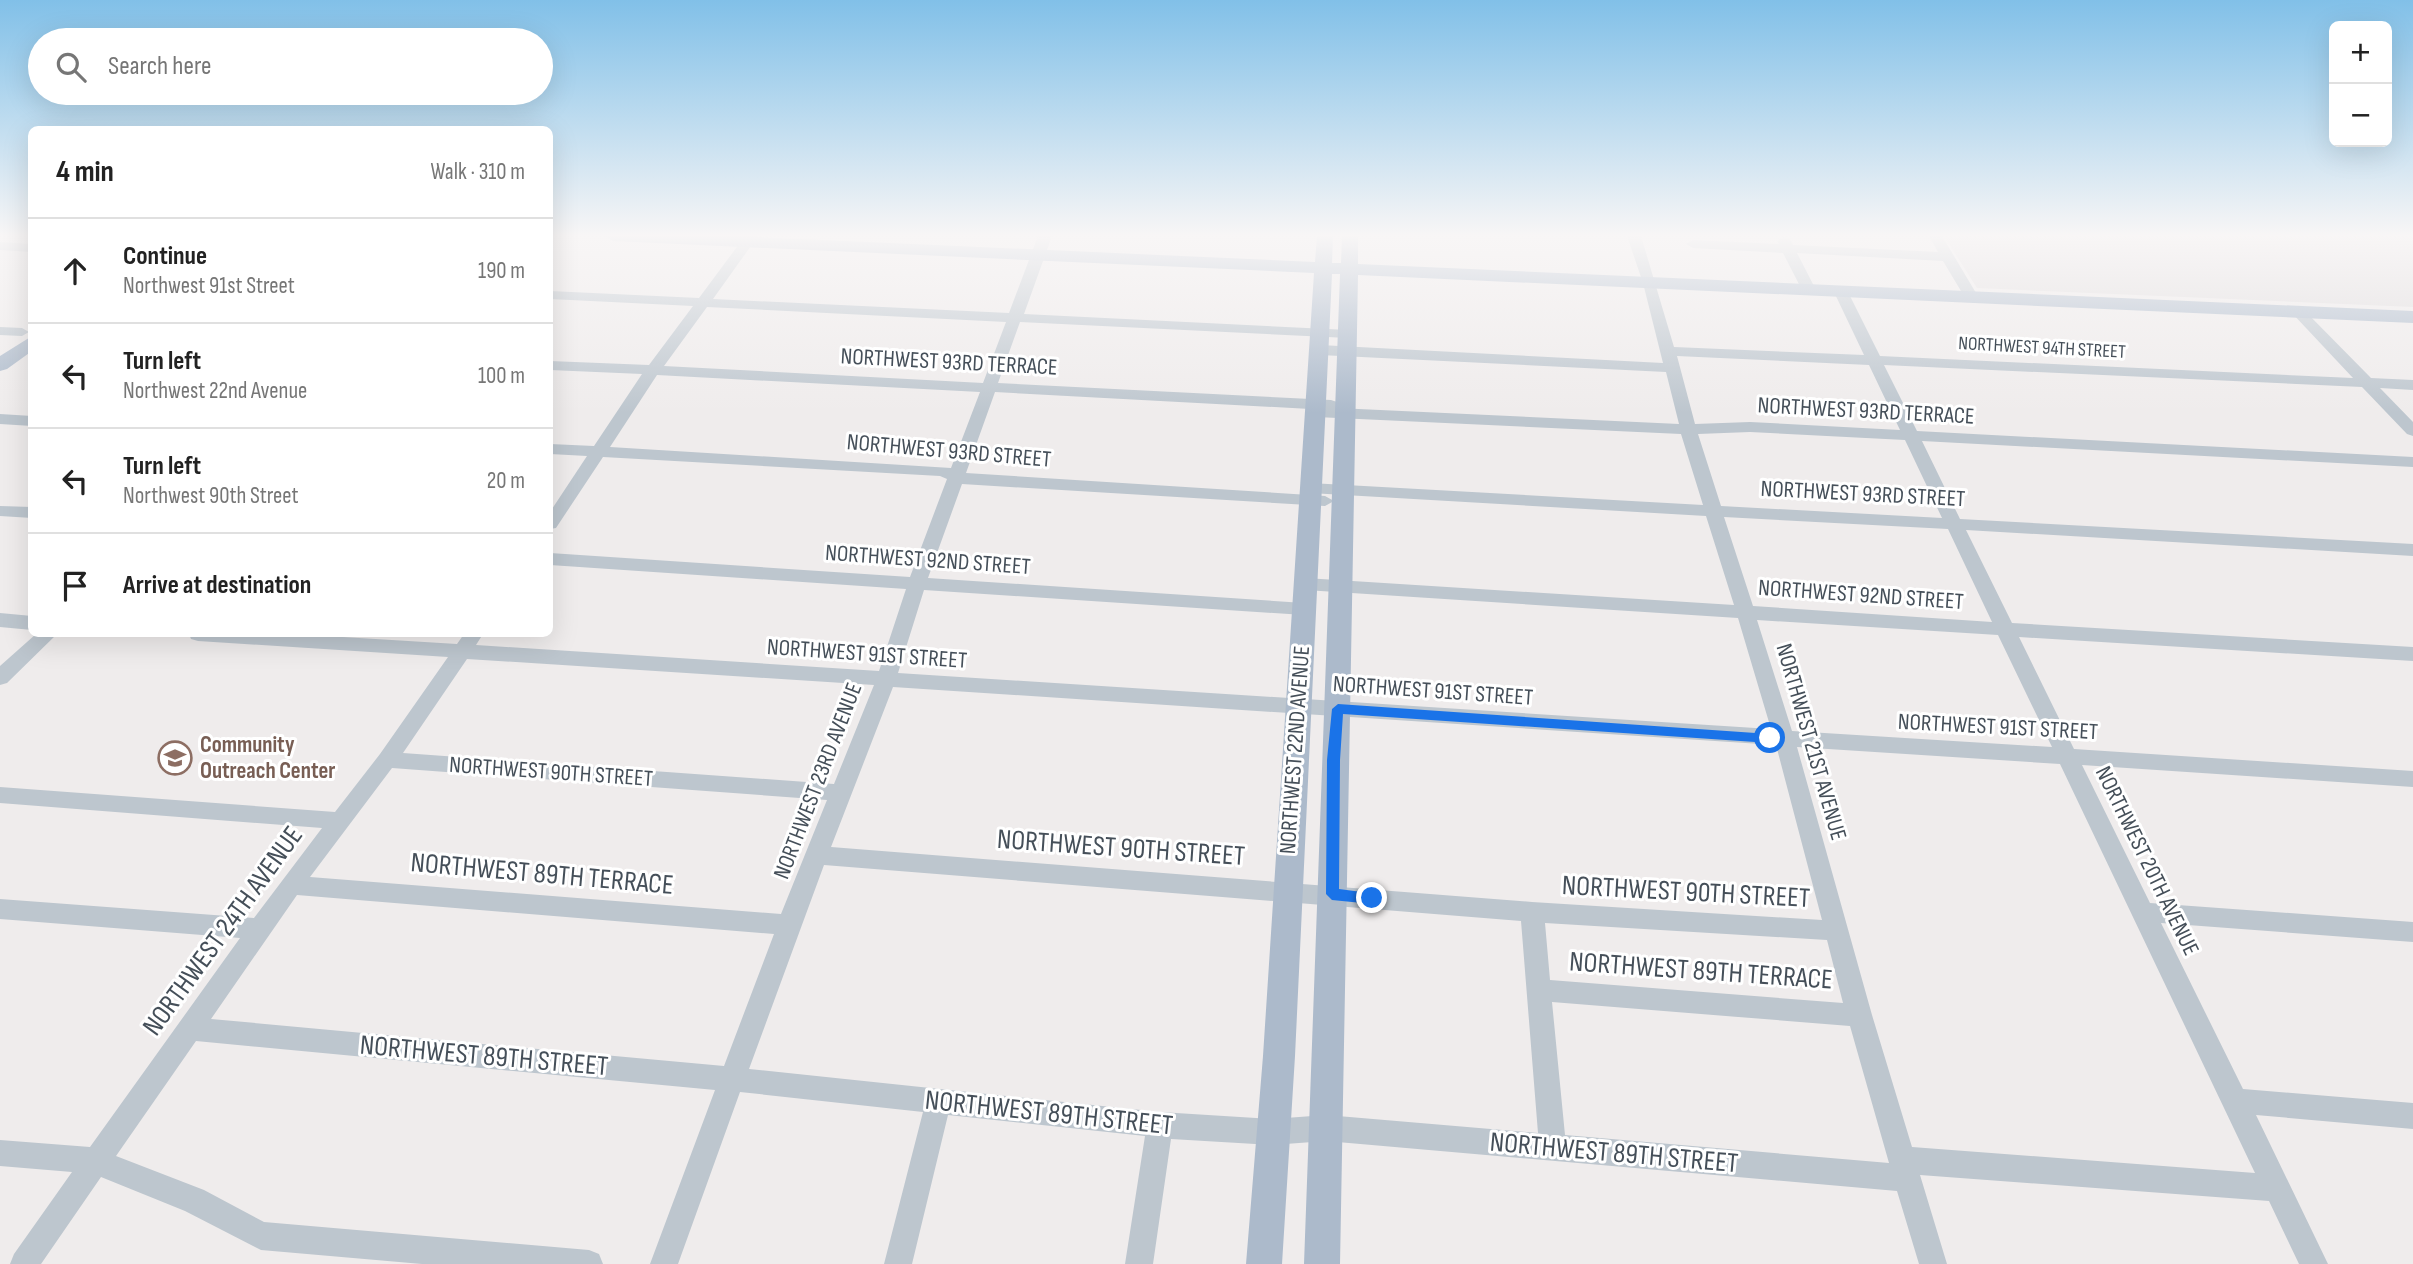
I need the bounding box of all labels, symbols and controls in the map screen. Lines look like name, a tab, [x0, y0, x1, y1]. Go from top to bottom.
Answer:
map controls	[2329, 21, 2392, 147]
button: +	[2329, 21, 2392, 84]
search box	[28, 28, 553, 105]
icon: search	[52, 48, 90, 86]
text: Search here	[108, 51, 211, 82]
button: −	[2329, 84, 2392, 147]
text: 4 min	[56, 154, 114, 190]
text: Walk · 310 m	[430, 158, 525, 186]
text: Continue	[123, 241, 207, 272]
icon: ahead	[56, 252, 94, 290]
text: 190 m	[478, 257, 525, 285]
text: Northwest 91st Street	[123, 272, 295, 300]
street label: NORTHWEST 94TH STREET	[1958, 332, 2127, 364]
street label: NORTHWEST 93RD TERRACE	[840, 342, 1058, 382]
text: Turn left	[123, 346, 201, 377]
icon: left	[56, 357, 94, 395]
text: 100 m	[478, 362, 525, 390]
text: Northwest 22nd Avenue	[123, 377, 307, 405]
street label: NORTHWEST 93RD TERRACE	[1757, 391, 1975, 431]
street label: NORTHWEST 93RD STREET	[846, 428, 1052, 474]
text: Turn left	[123, 451, 201, 482]
icon: left	[56, 462, 94, 500]
text: 20 m	[487, 467, 525, 495]
street label: NORTHWEST 93RD STREET	[1760, 475, 1966, 513]
text: Northwest 90th Street	[123, 482, 299, 510]
street label: NORTHWEST 92ND STREET	[824, 539, 1032, 581]
icon: arrive	[56, 567, 94, 605]
text: Arrive at destination	[123, 570, 311, 601]
street label: NORTHWEST 92ND STREET	[1757, 574, 1965, 616]
street label: NORTHWEST 91ST STREET	[766, 633, 968, 675]
street label: NORTHWEST 21ST AVENUE	[1770, 640, 1852, 844]
street label: NORTHWEST 22ND AVENUE	[1274, 645, 1316, 855]
street label: NORTHWEST 91ST STREET	[1332, 670, 1534, 712]
street label: NORTHWEST 23RD AVENUE	[768, 679, 868, 883]
street label: NORTHWEST 91ST STREET	[1897, 708, 2099, 746]
route start	[1754, 722, 1785, 753]
place label: Community Outreach Center	[200, 731, 335, 785]
school or university icon: Community Outreach Center	[156, 739, 194, 777]
street label: NORTHWEST 90TH STREET	[448, 751, 654, 793]
street label: NORTHWEST 20TH AVENUE	[2089, 762, 2205, 960]
street label: NORTHWEST 24TH AVENUE	[136, 820, 310, 1042]
street label: NORTHWEST 90TH STREET	[996, 823, 1246, 873]
street label: NORTHWEST 89TH TERRACE	[409, 846, 675, 902]
street label: NORTHWEST 90TH STREET	[1561, 869, 1811, 915]
route end	[1356, 882, 1387, 913]
street label: NORTHWEST 89TH TERRACE	[1568, 945, 1834, 997]
street label: NORTHWEST 89TH STREET	[359, 1029, 609, 1083]
street label: NORTHWEST 89TH STREET	[924, 1084, 1174, 1142]
street label: NORTHWEST 89TH STREET	[1489, 1126, 1739, 1180]

